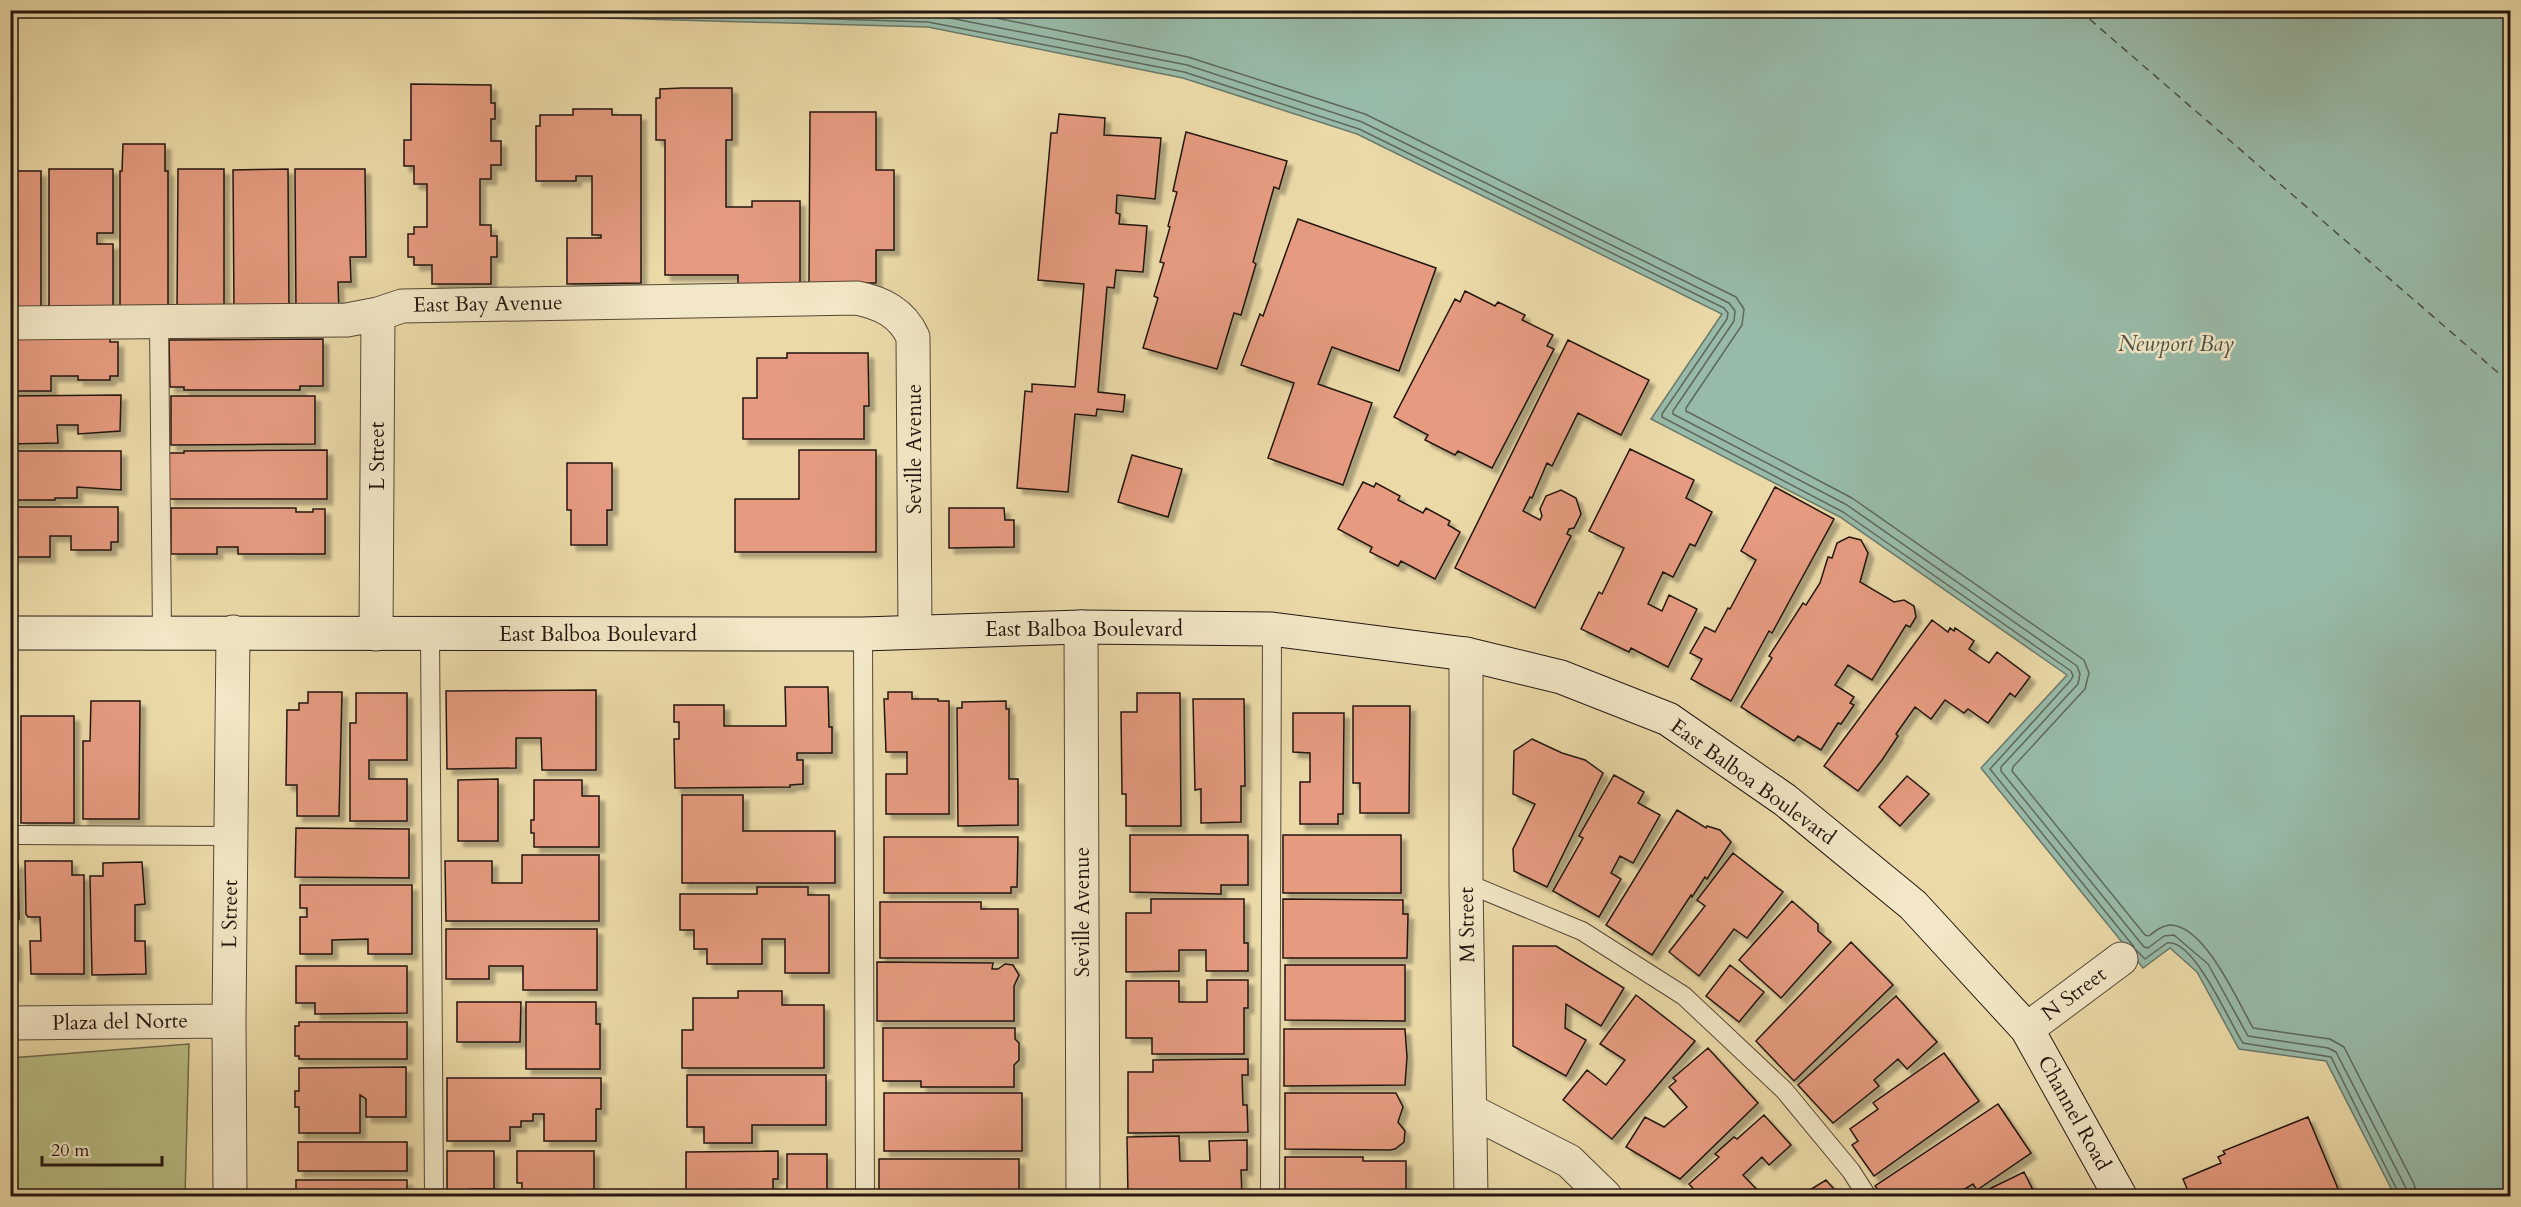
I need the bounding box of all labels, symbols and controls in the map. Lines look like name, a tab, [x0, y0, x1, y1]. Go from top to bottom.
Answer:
street label: East Bay Avenue	[413, 288, 563, 320]
water label: Newport Bay	[2118, 329, 2234, 359]
street label: Seville Avenue	[900, 384, 929, 514]
street label: L Street	[363, 421, 392, 490]
street label: East Balboa Boulevard	[985, 615, 1183, 644]
street label: East Balboa Boulevard	[499, 620, 697, 649]
street label: East Balboa Boulevard	[1664, 712, 1842, 852]
street label: Seville Avenue	[1068, 847, 1097, 977]
street label: L Street	[215, 879, 245, 949]
street label: M Street	[1452, 886, 1482, 963]
street label: N Street	[2036, 960, 2113, 1028]
street label: Plaza del Norte	[52, 1006, 188, 1038]
street label: Channel Road	[2030, 1050, 2118, 1176]
scale bar	[42, 1129, 162, 1167]
text: 20 m	[51, 1138, 90, 1163]

